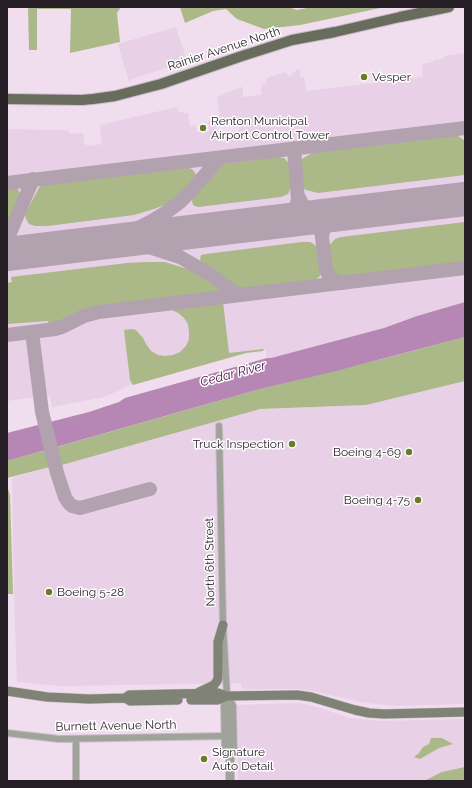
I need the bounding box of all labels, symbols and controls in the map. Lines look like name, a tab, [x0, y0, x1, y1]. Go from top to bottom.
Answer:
street label: Rainier Avenue North	[166, 24, 282, 74]
place label: Vesper	[372, 70, 411, 84]
marker: Vesper	[359, 72, 369, 82]
place label: Renton Municipal Airport Control Tower	[211, 114, 329, 142]
marker: Renton Municipal Airport Control Tower	[198, 123, 208, 133]
water label: Cedar River	[198, 358, 268, 390]
place label: Truck Inspection	[193, 437, 284, 451]
marker: Truck Inspection	[287, 439, 297, 449]
place label: Boeing 4-69	[333, 445, 401, 459]
marker: Boeing 4-69	[404, 447, 414, 457]
place label: Boeing 4-75	[344, 493, 410, 507]
marker: Boeing 4-75	[413, 495, 423, 505]
street label: North 6th Street	[202, 517, 218, 607]
place label: Boeing 5-28	[57, 585, 124, 599]
marker: Boeing 5-28	[44, 587, 54, 597]
street label: Burnett Avenue North	[55, 718, 177, 734]
place label: Signature Auto Detail	[212, 745, 273, 773]
marker: Signature Auto Detail	[199, 754, 209, 764]

